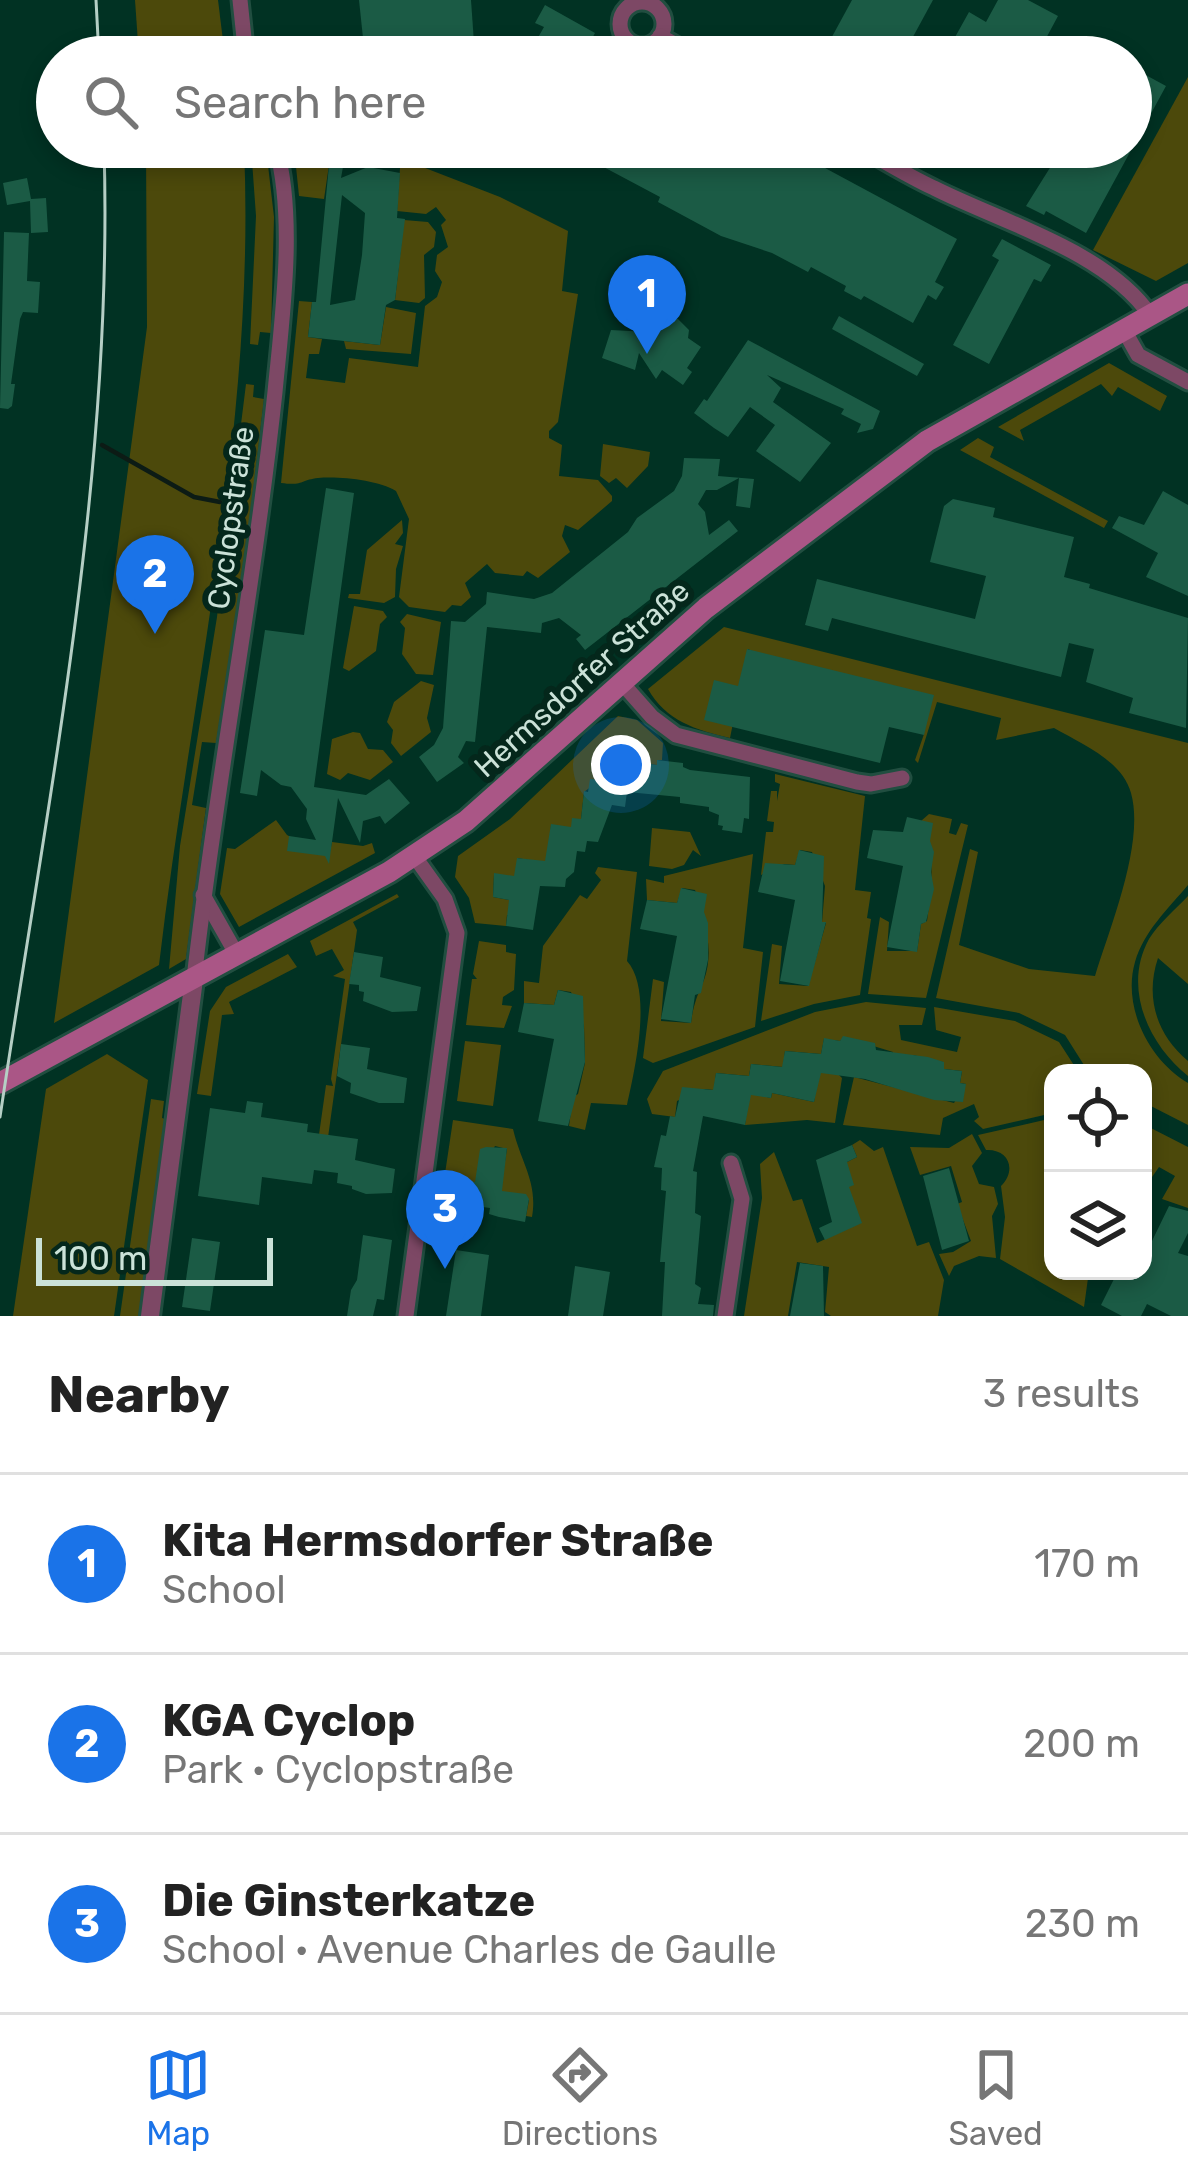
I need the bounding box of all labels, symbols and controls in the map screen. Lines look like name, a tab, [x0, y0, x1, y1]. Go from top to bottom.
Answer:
search box	[36, 36, 1152, 168]
icon: search	[78, 69, 144, 135]
text: Search here	[174, 76, 426, 129]
pin: 1	[608, 255, 686, 354]
street label: Cyclopstraße	[200, 424, 262, 612]
pin: 2	[116, 535, 194, 634]
street label: Hermsdorfer Straße	[467, 573, 697, 785]
your location	[591, 735, 651, 795]
map controls	[1044, 1064, 1152, 1280]
button: locate	[1044, 1064, 1152, 1172]
pin: 3	[406, 1170, 484, 1269]
button: layers	[1044, 1172, 1152, 1280]
scale bar	[36, 1232, 273, 1285]
text: 100 m	[54, 1239, 147, 1278]
text: Nearby	[48, 1364, 230, 1425]
text: 3 results	[983, 1371, 1140, 1417]
text: Kita Hermsdorfer Straße	[162, 1514, 713, 1567]
text: 1	[77, 1541, 97, 1587]
text: 170 m	[1034, 1541, 1140, 1587]
text: School	[162, 1567, 286, 1613]
text: KGA Cyclop	[162, 1694, 416, 1747]
text: 2	[74, 1721, 100, 1767]
text: 200 m	[1023, 1721, 1140, 1767]
text: Park · Cyclopstraße	[162, 1747, 514, 1793]
text: Die Ginsterkatze	[162, 1874, 535, 1927]
text: 3	[74, 1901, 100, 1947]
text: 230 m	[1025, 1901, 1140, 1947]
text: School · Avenue Charles de Gaulle	[162, 1927, 777, 1973]
tab: Map	[145, 2042, 211, 2153]
tab: Directions	[502, 2042, 658, 2153]
tab: Saved	[949, 2042, 1043, 2153]

